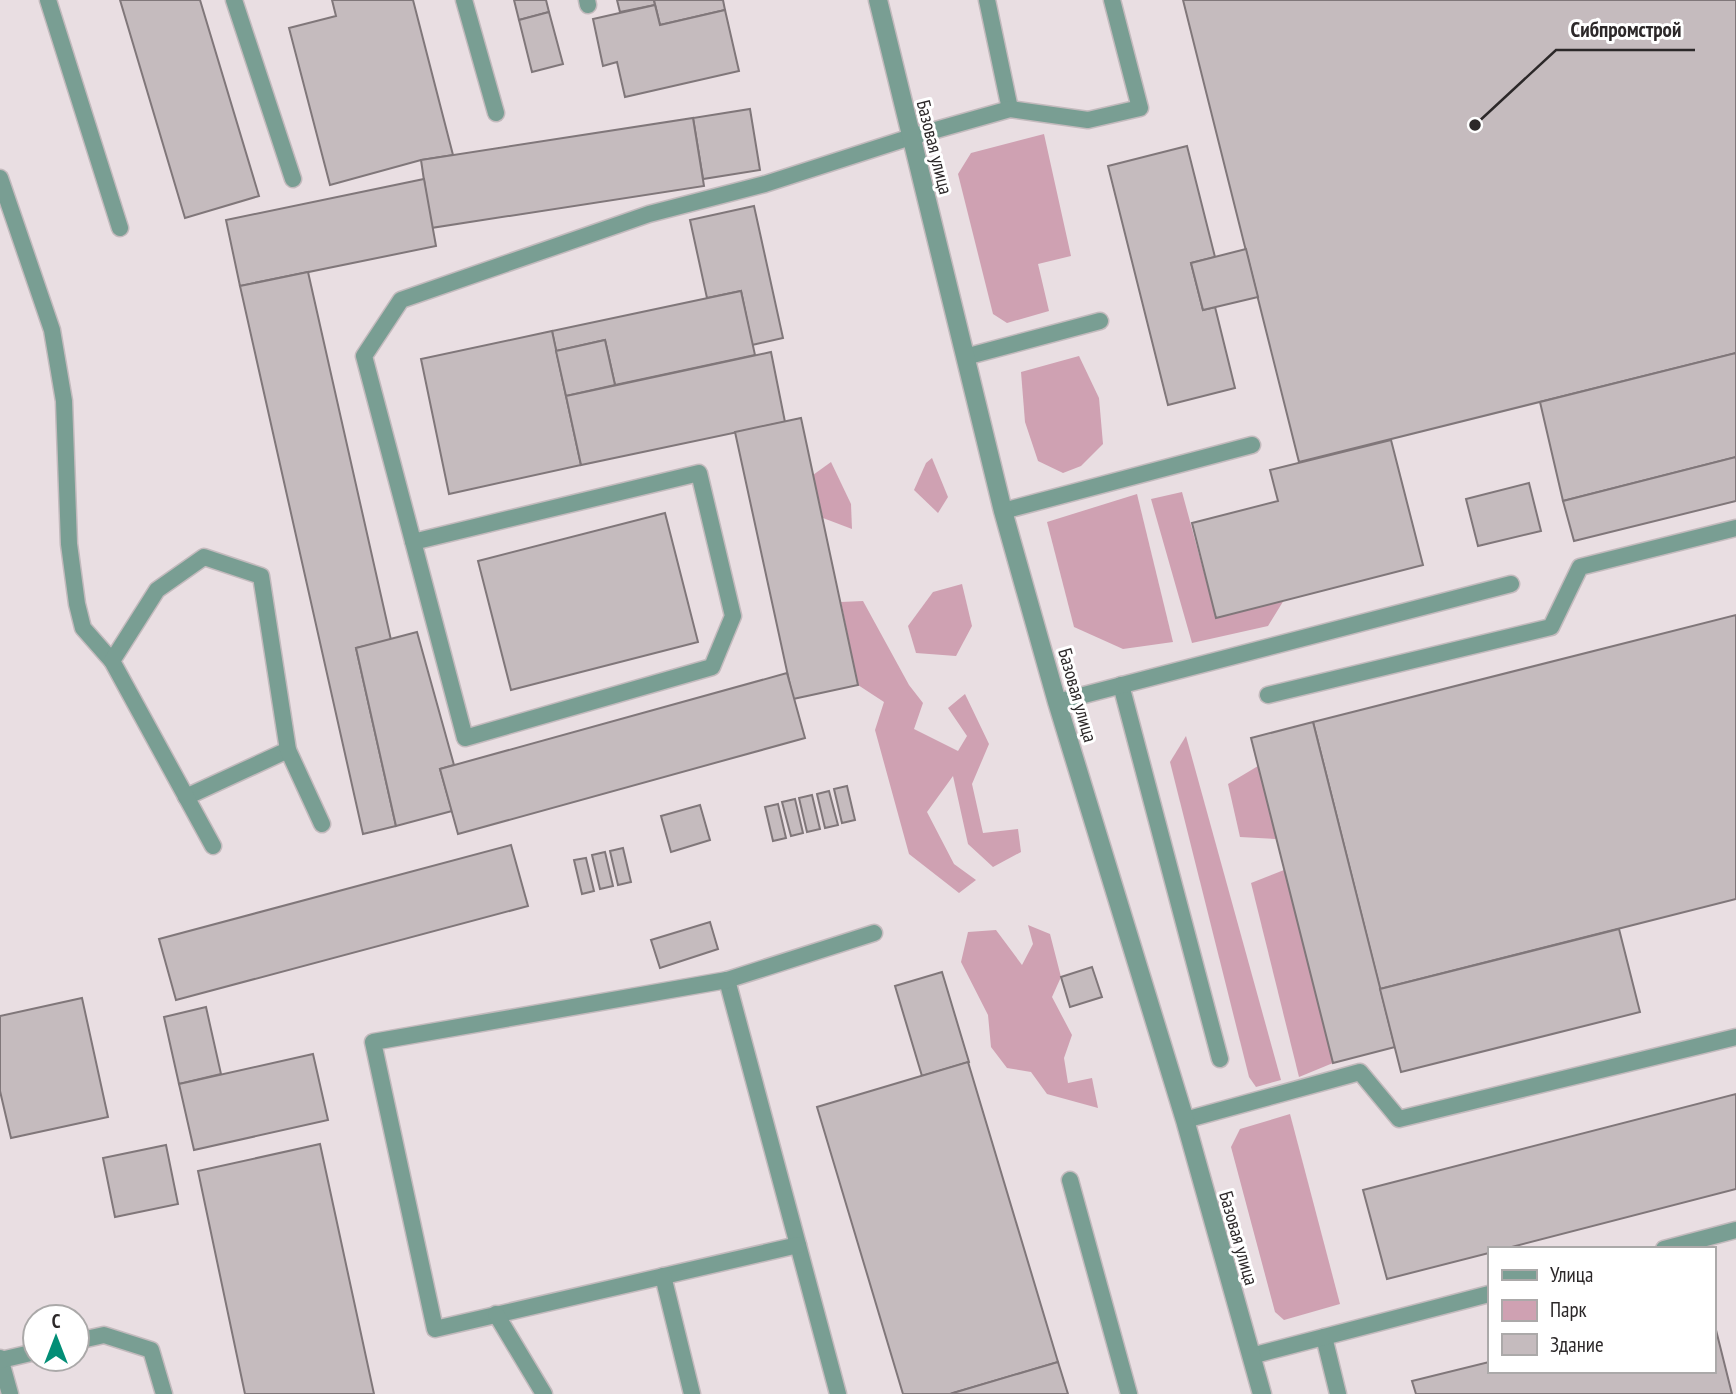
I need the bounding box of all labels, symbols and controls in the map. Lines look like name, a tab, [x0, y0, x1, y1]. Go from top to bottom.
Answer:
callout: Сибпромстрой	[1556, 8, 1695, 50]
text: Сибпромстрой	[1571, 16, 1681, 43]
street label: Базовая улица	[912, 97, 958, 197]
street label: Базовая улица	[1053, 645, 1103, 745]
street label: Базовая улица	[1214, 1188, 1264, 1288]
legend	[1488, 1247, 1715, 1373]
text: Улица	[1550, 1261, 1593, 1288]
text: Парк	[1550, 1296, 1587, 1323]
north arrow	[21, 1303, 91, 1373]
text: С	[52, 1309, 61, 1333]
text: Здание	[1550, 1331, 1604, 1358]

